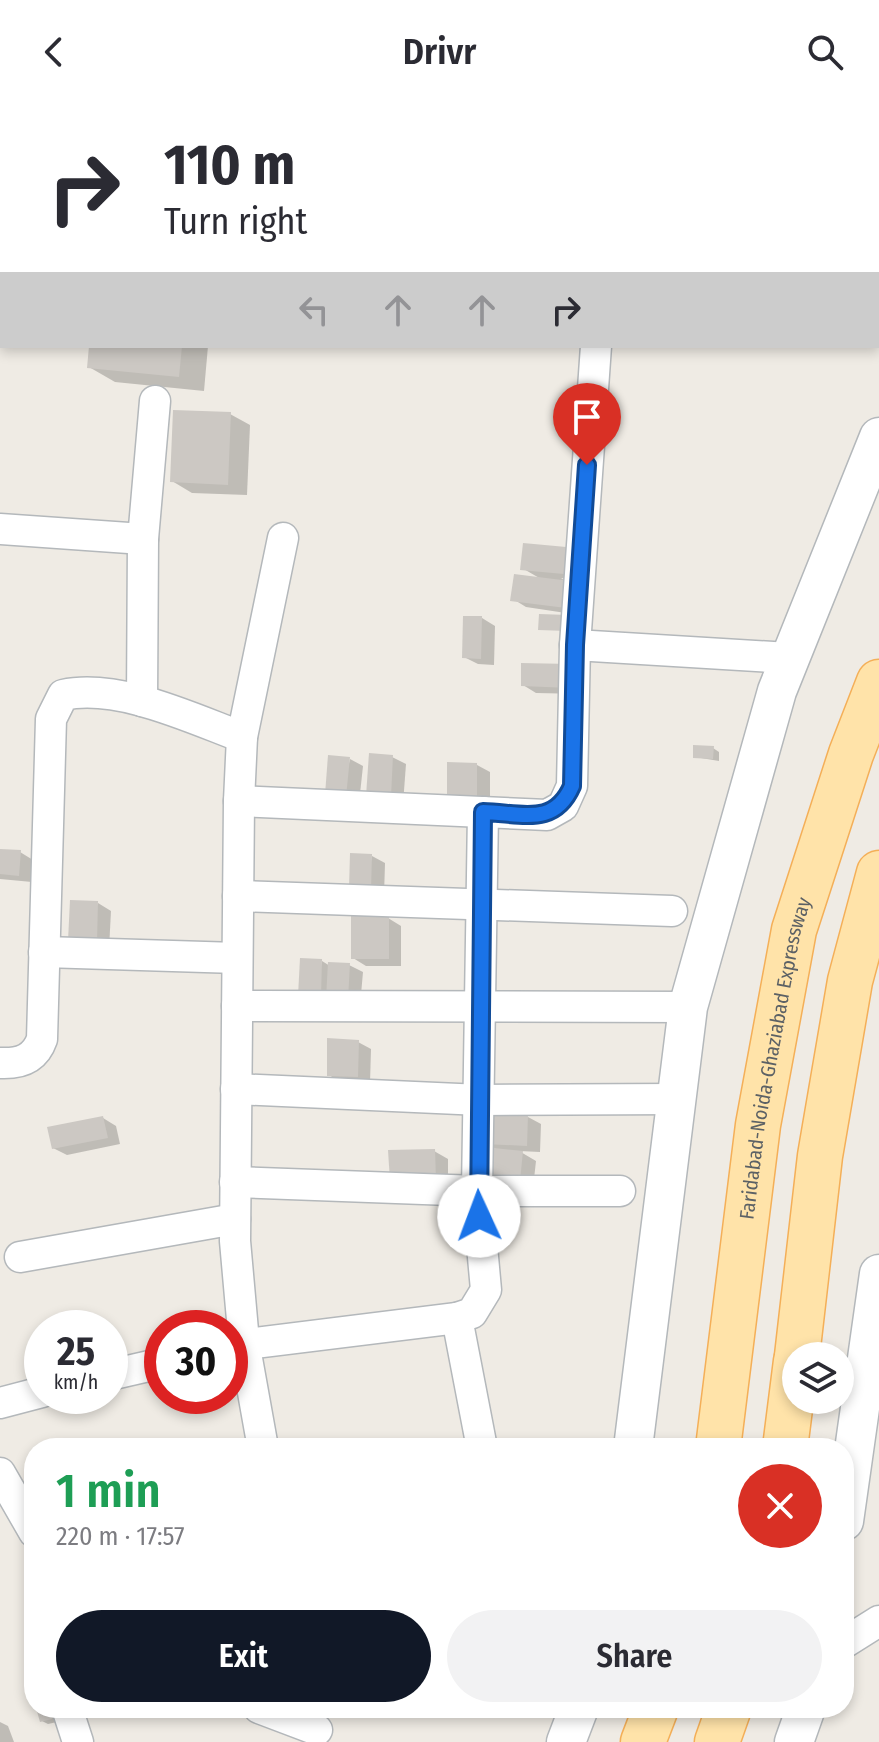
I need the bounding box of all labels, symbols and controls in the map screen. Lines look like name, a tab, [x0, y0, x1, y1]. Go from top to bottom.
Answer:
icon: back	[32, 30, 76, 74]
text: Drivr	[403, 30, 476, 74]
icon: search	[803, 30, 847, 74]
text: 110 m	[164, 132, 295, 199]
icon: right	[32, 136, 136, 240]
text: Turn right	[164, 200, 307, 244]
icon: left	[292, 288, 336, 332]
icon: ahead	[376, 288, 420, 332]
icon: ahead	[460, 288, 504, 332]
icon: right	[544, 288, 588, 332]
pin	[553, 383, 621, 465]
icon: arrive	[565, 395, 609, 439]
street label: Faridabad-Noida-Ghaziabad Expressway	[734, 894, 816, 1221]
position arrow	[437, 1174, 521, 1258]
speed limit sign: 30	[144, 1310, 248, 1414]
text: 25	[57, 1328, 95, 1376]
map controls	[782, 1342, 854, 1414]
button: layers	[782, 1342, 854, 1414]
text: km/h	[54, 1370, 98, 1394]
text: 1 min	[56, 1462, 161, 1520]
button: close	[738, 1464, 822, 1548]
text: 220 m · 17:57	[56, 1521, 185, 1552]
button: Exit	[56, 1610, 431, 1702]
button: Share	[447, 1610, 822, 1702]

